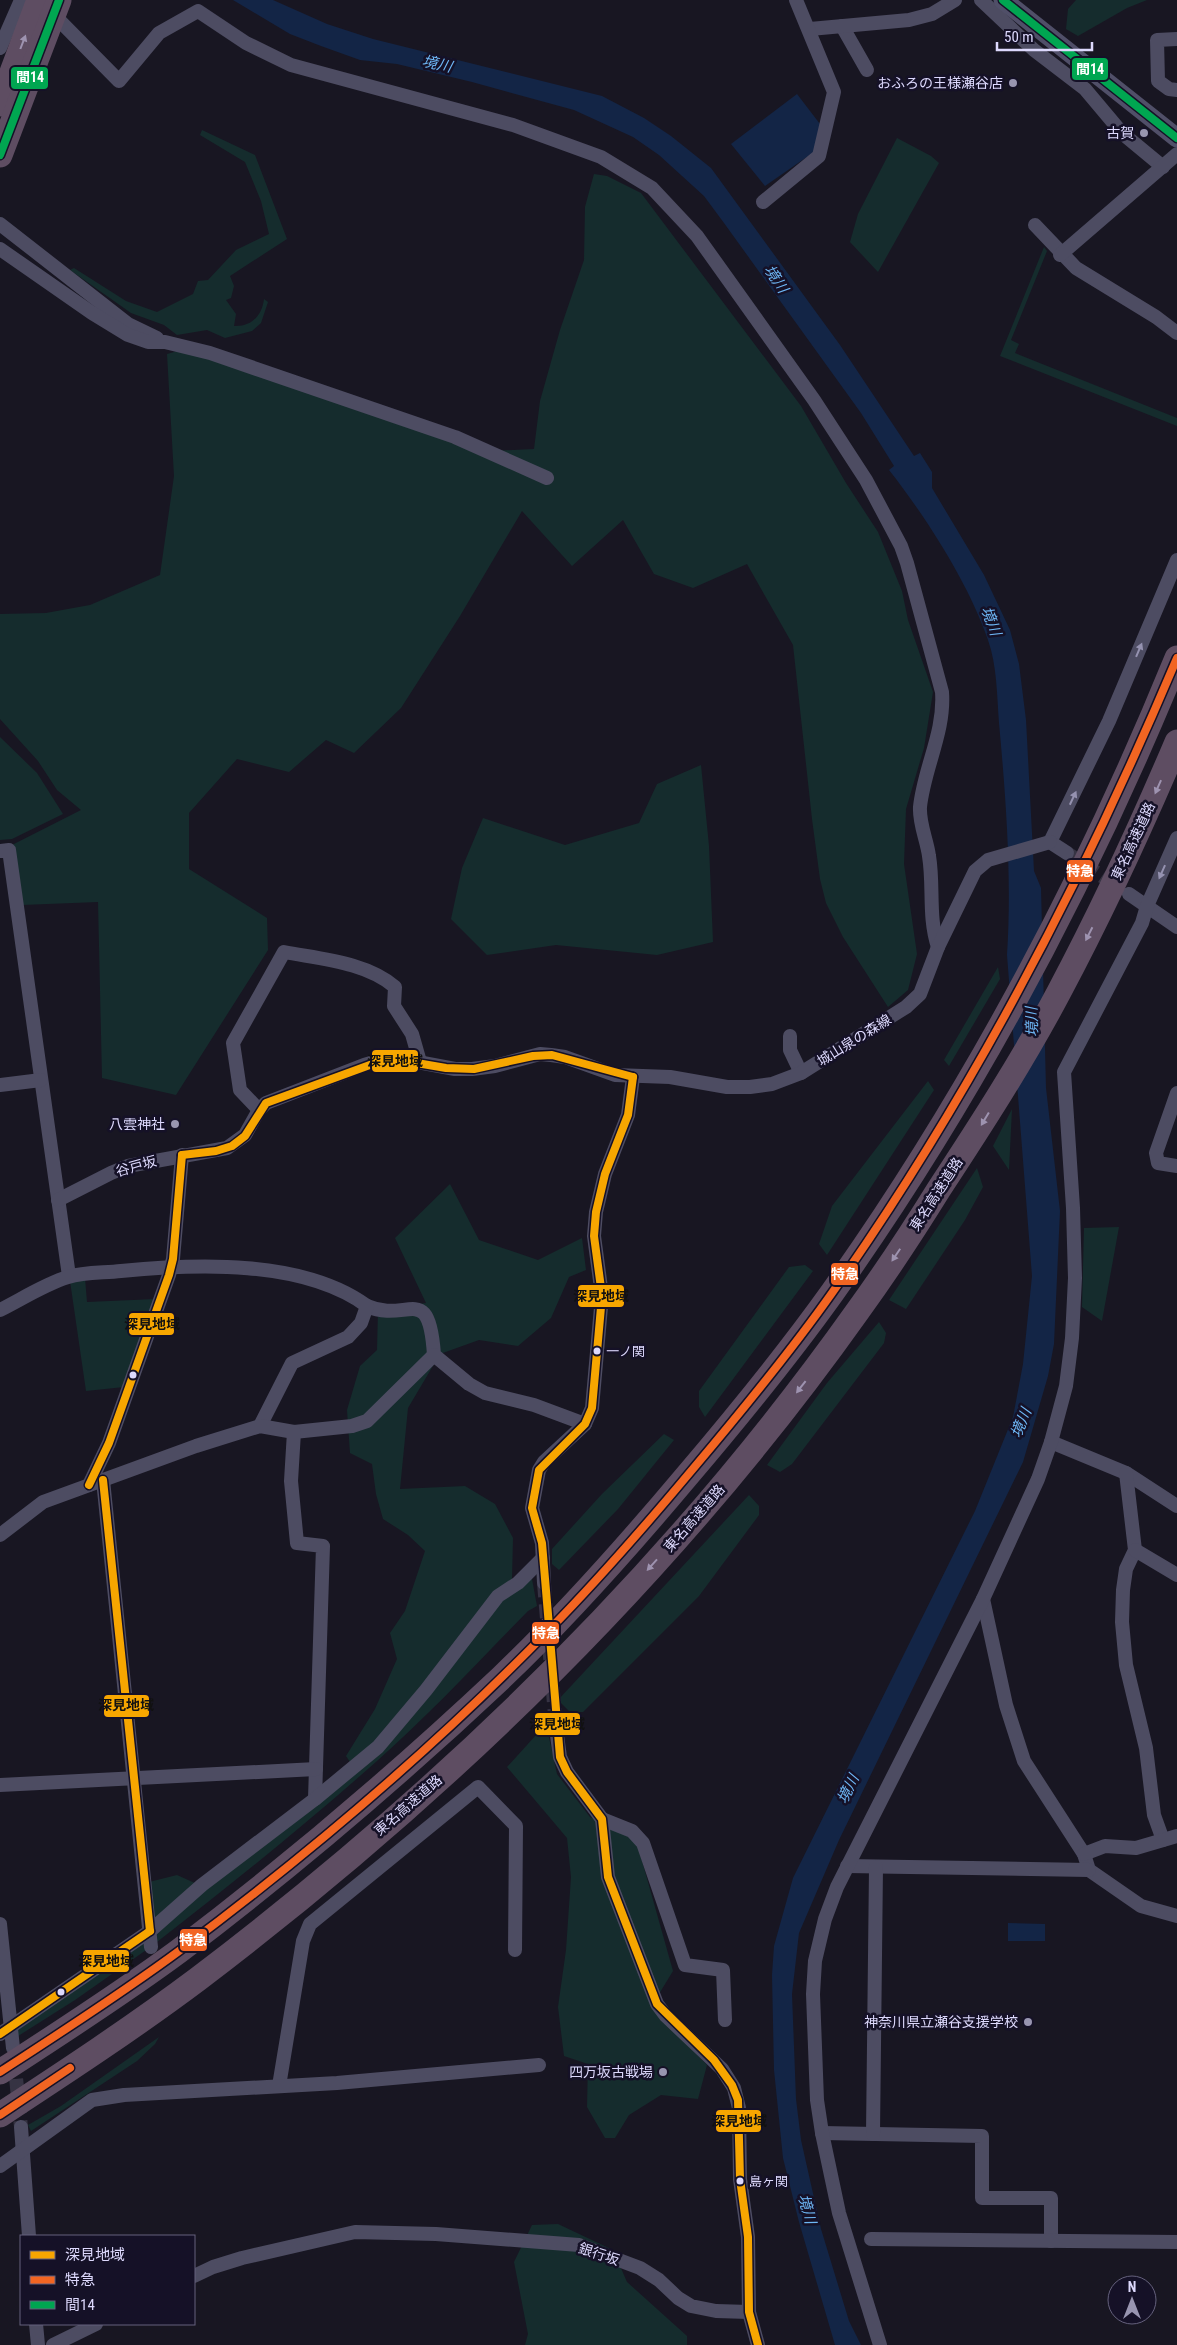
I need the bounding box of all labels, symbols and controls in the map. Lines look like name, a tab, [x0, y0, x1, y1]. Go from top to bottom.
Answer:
scale bar	[997, 20, 1092, 52]
text: 50 m	[1004, 28, 1034, 46]
one-way arrow	[20, 35, 28, 49]
water label: 境川	[420, 52, 456, 77]
line badge: 間14	[1071, 57, 1109, 81]
text: 間14	[1076, 61, 1104, 77]
line badge: 間14	[10, 66, 49, 90]
text: 間14	[16, 69, 44, 85]
place label: おふろの王様瀬谷店	[877, 75, 1003, 91]
marker: おふろの王様瀬谷店	[1007, 77, 1019, 89]
place label: 古賀	[1106, 125, 1134, 141]
marker: 古賀	[1138, 127, 1150, 139]
water label: 境川	[760, 262, 793, 298]
water label: 境川	[977, 604, 1005, 640]
one-way arrow	[1135, 642, 1143, 657]
one-way arrow	[1153, 780, 1161, 794]
one-way arrow	[1069, 791, 1077, 805]
street label: 東名高速道路	[1108, 800, 1158, 882]
line badge: 特急	[1066, 859, 1094, 883]
text: 特急	[1066, 863, 1094, 879]
one-way arrow	[1157, 865, 1165, 879]
one-way arrow	[1084, 926, 1093, 941]
water label: 境川	[1022, 1005, 1042, 1037]
street label: 城山泉の森線	[814, 1011, 894, 1069]
line badge: 深見地域	[371, 1049, 419, 1073]
text: 深見地域	[367, 1053, 423, 1069]
one-way arrow	[980, 1112, 989, 1125]
place label: 八雲神社	[109, 1116, 165, 1132]
marker: 八雲神社	[169, 1118, 181, 1130]
street label: 谷戸坂	[114, 1153, 158, 1179]
street label: 東名高速道路	[906, 1154, 966, 1234]
one-way arrow	[891, 1248, 901, 1262]
line badge: 特急	[830, 1262, 859, 1286]
text: 特急	[831, 1266, 859, 1282]
line badge: 深見地域	[577, 1284, 625, 1308]
text: 深見地域	[573, 1288, 629, 1304]
line badge: 深見地域	[128, 1312, 175, 1336]
text: 深見地域	[124, 1316, 180, 1332]
place label: 一ノ関	[606, 1344, 645, 1359]
marker: 一ノ関	[592, 1346, 602, 1356]
unlabelled marker	[128, 1370, 138, 1380]
one-way arrow	[795, 1380, 806, 1393]
water label: 境川	[1007, 1404, 1036, 1440]
street label: 東名高速道路	[660, 1481, 728, 1555]
one-way arrow	[646, 1559, 658, 1571]
line badge: 特急	[531, 1621, 560, 1645]
text: 特急	[532, 1625, 560, 1641]
line badge: 深見地域	[103, 1694, 150, 1718]
text: 深見地域	[98, 1697, 154, 1713]
line badge: 深見地域	[534, 1712, 581, 1736]
text: 深見地域	[529, 1716, 585, 1732]
water label: 境川	[833, 1770, 864, 1806]
street label: 東名高速道路	[371, 1771, 445, 1839]
line badge: 特急	[179, 1928, 208, 1952]
text: 特急	[179, 1932, 207, 1948]
line badge: 深見地域	[82, 1949, 130, 1973]
text: 深見地域	[78, 1953, 134, 1969]
unlabelled marker	[56, 1987, 66, 1997]
place label: 神奈川県立瀬谷支援学校	[864, 2014, 1018, 2030]
marker: 神奈川県立瀬谷支援学校	[1022, 2016, 1034, 2028]
place label: 四万坂古戦場	[569, 2064, 653, 2080]
marker: 四万坂古戦場	[657, 2066, 669, 2078]
line badge: 深見地域	[715, 2109, 762, 2133]
text: 深見地域	[711, 2113, 767, 2129]
place label: 島ヶ関	[749, 2174, 788, 2189]
marker: 島ヶ関	[735, 2176, 745, 2186]
water label: 境川	[794, 2192, 820, 2228]
legend	[20, 2235, 195, 2325]
street label: 銀行坂	[577, 2240, 621, 2268]
text: 深見地域	[65, 2246, 125, 2264]
text: 特急	[65, 2271, 95, 2289]
north arrow	[1107, 2275, 1157, 2325]
text: N	[1128, 2279, 1136, 2295]
text: 間14	[65, 2296, 95, 2314]

